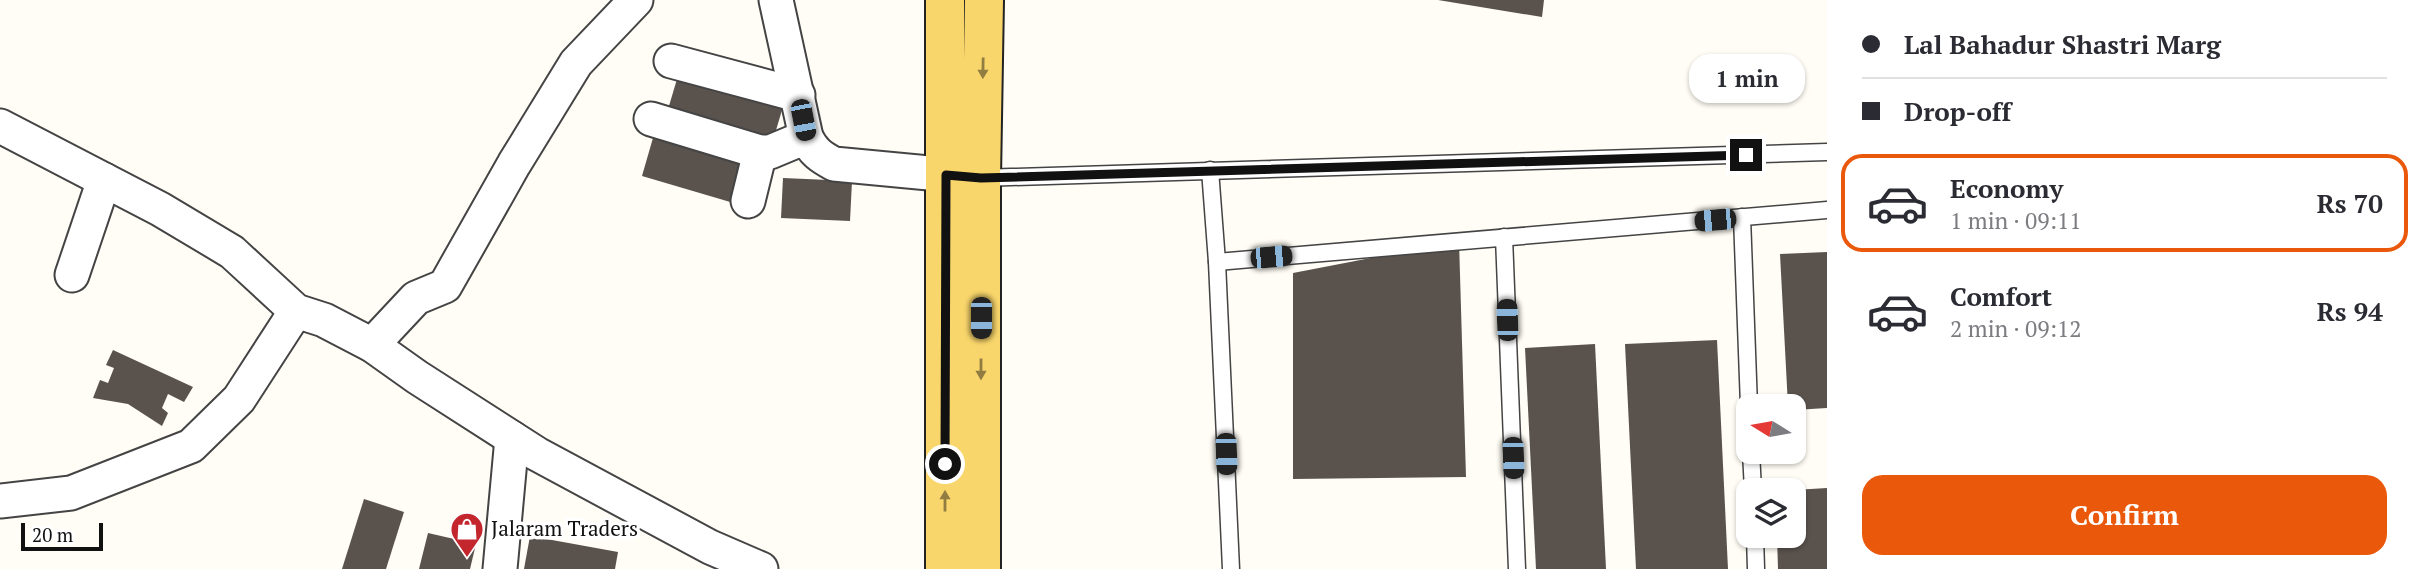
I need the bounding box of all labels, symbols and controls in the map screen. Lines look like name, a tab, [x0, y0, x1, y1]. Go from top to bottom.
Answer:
text: Lal Bahadur Shastri Marg	[1904, 27, 2221, 61]
callout: 1 min	[1688, 54, 1804, 102]
one-way arrow	[977, 57, 989, 79]
text: 1 min	[1716, 63, 1778, 94]
text: Drop-off	[1904, 94, 2011, 128]
car	[789, 97, 818, 143]
route end	[1730, 139, 1762, 171]
text: Economy	[1950, 171, 2063, 205]
icon: car	[1866, 172, 1929, 235]
text: Rs 70	[2317, 186, 2383, 220]
text: 1 min · 09:11	[1950, 205, 2082, 236]
car	[1694, 208, 1737, 232]
car	[1250, 245, 1293, 269]
text: Comfort	[1950, 279, 2052, 313]
icon: car	[1866, 280, 1929, 343]
text: Rs 94	[2317, 294, 2383, 328]
car	[971, 297, 992, 339]
car	[1496, 299, 1519, 341]
text: 2 min · 09:12	[1950, 313, 2082, 344]
one-way arrow	[975, 358, 987, 380]
north arrow	[1736, 394, 1806, 464]
map controls	[1736, 394, 1806, 548]
car	[1215, 433, 1238, 475]
car	[1502, 437, 1525, 479]
route start	[929, 448, 961, 480]
button: Confirm	[1862, 475, 2387, 555]
button: layers	[1736, 478, 1806, 548]
one-way arrow	[939, 490, 951, 512]
shop icon: Jalaram Traders	[448, 510, 486, 559]
place label: Jalaram Traders	[491, 514, 638, 542]
scale bar	[21, 520, 103, 552]
text: 20 m	[32, 522, 73, 547]

